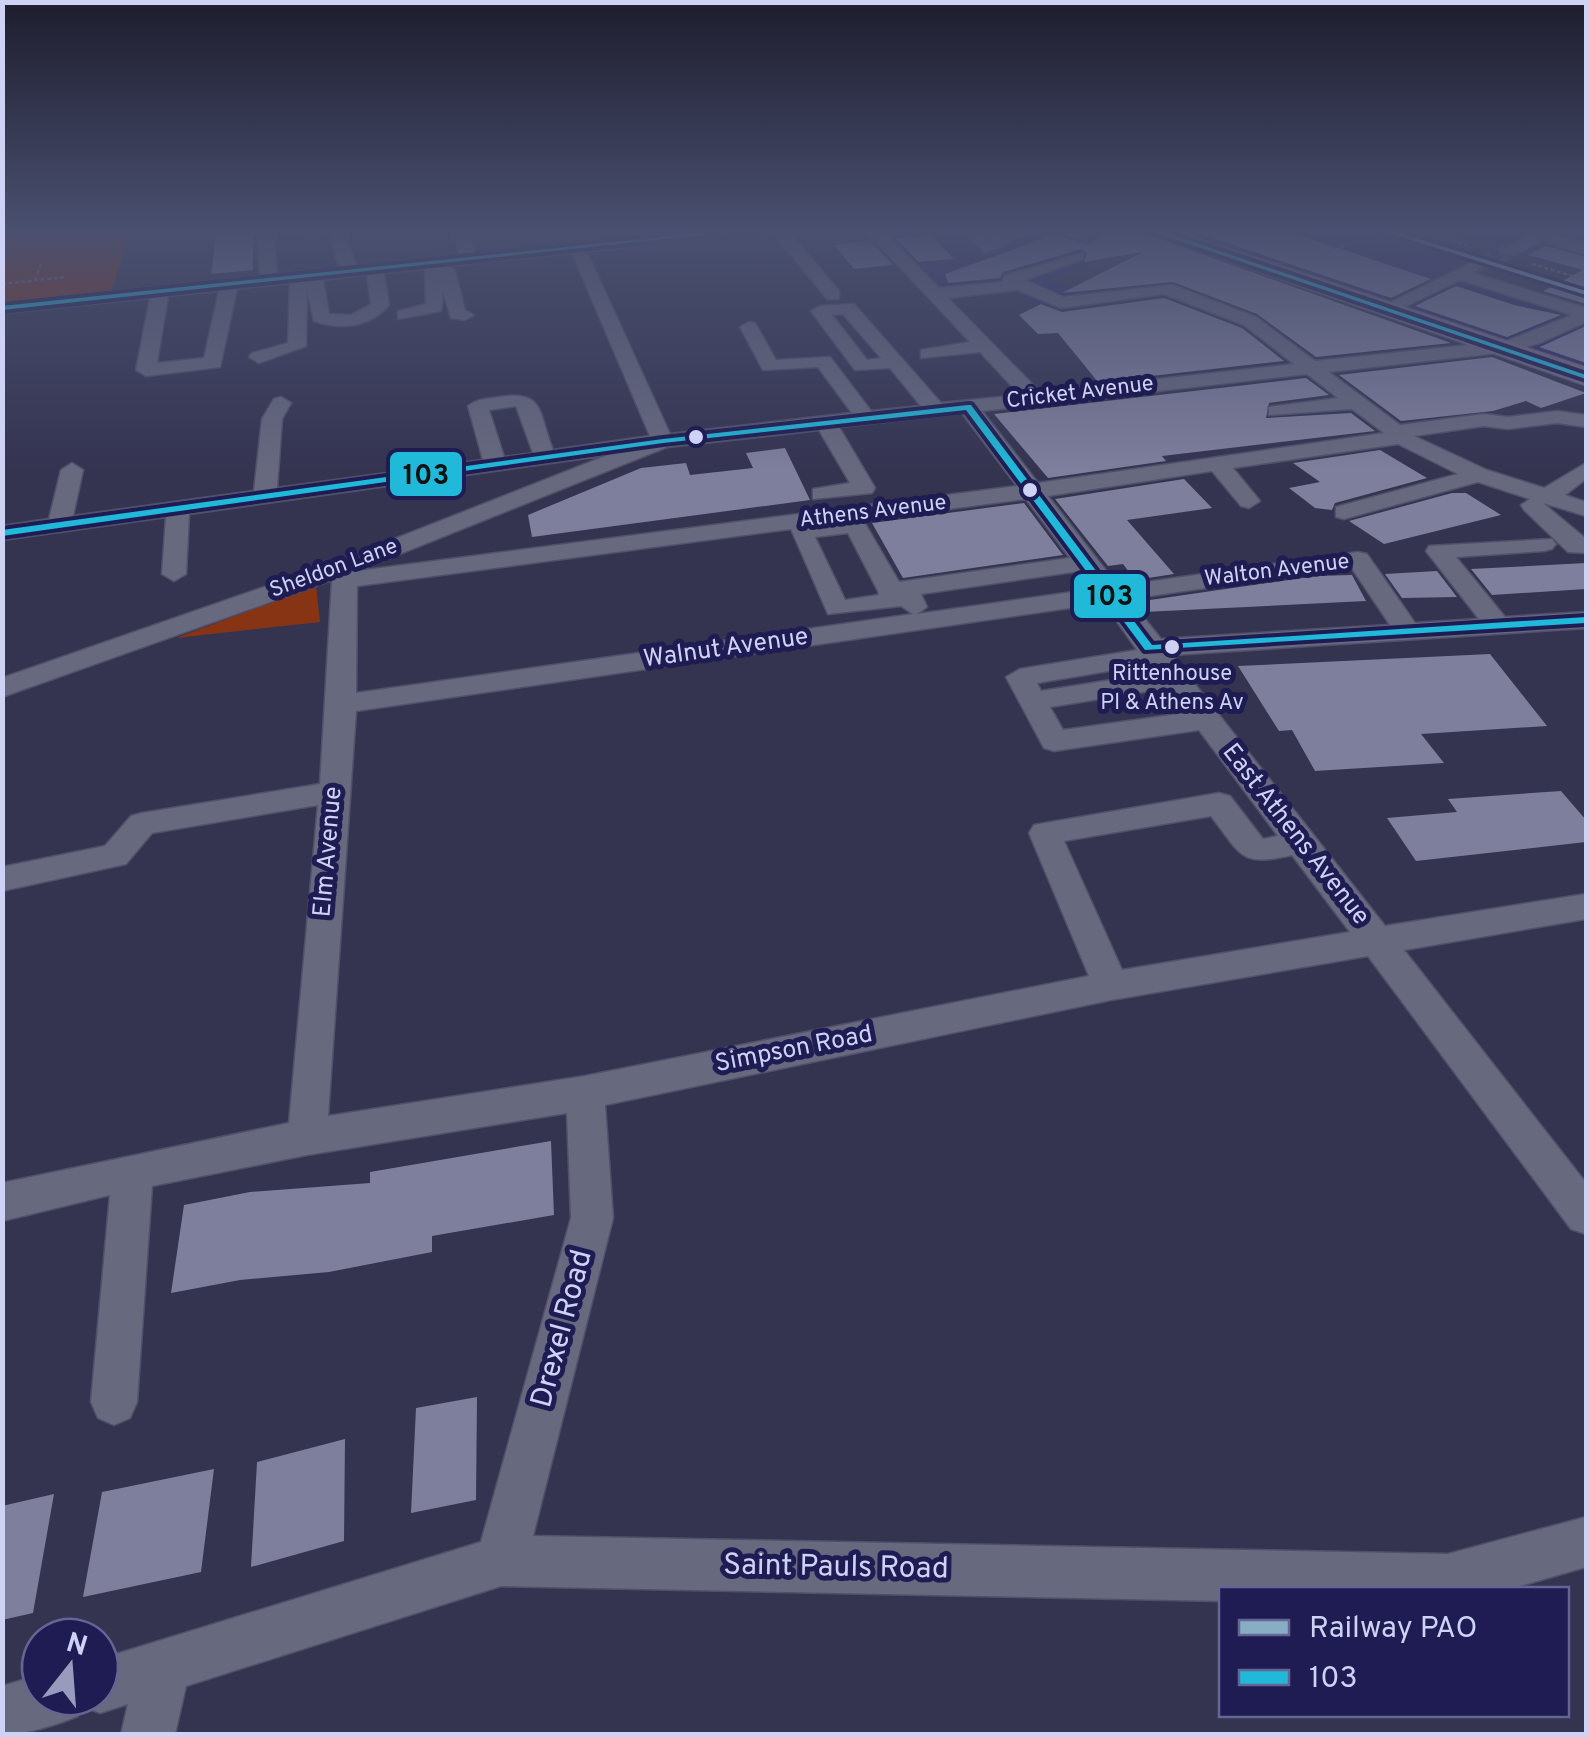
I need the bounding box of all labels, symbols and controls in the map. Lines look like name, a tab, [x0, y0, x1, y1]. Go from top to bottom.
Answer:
street label: Cricket Avenue	[1005, 371, 1155, 415]
unlabelled marker	[686, 427, 706, 447]
line badge: 103	[388, 450, 464, 498]
text: 103	[403, 459, 449, 495]
unlabelled marker	[1020, 480, 1040, 500]
street label: Athens Avenue	[798, 490, 948, 534]
street label: Sheldon Lane	[266, 533, 402, 605]
street label: Walton Avenue	[1203, 549, 1351, 593]
line badge: 103	[1072, 572, 1148, 620]
text: 103	[1087, 580, 1133, 616]
street label: Walnut Avenue	[642, 622, 810, 676]
marker: Rittenhouse Pl & Athens Av	[1162, 637, 1182, 657]
place label: Rittenhouse Pl & Athens Av	[1100, 661, 1244, 717]
street label: East Athens Avenue	[1214, 738, 1376, 932]
street label: Elm Avenue	[307, 785, 351, 919]
street label: Simpson Road	[713, 1019, 875, 1081]
street label: Drexel Road	[524, 1246, 602, 1412]
street label: Saint Pauls Road	[723, 1548, 949, 1588]
legend	[1219, 1587, 1569, 1717]
text: Railway PAO	[1309, 1611, 1477, 1648]
north arrow	[20, 1617, 120, 1717]
text: N	[62, 1626, 91, 1666]
text: 103	[1309, 1661, 1358, 1698]

